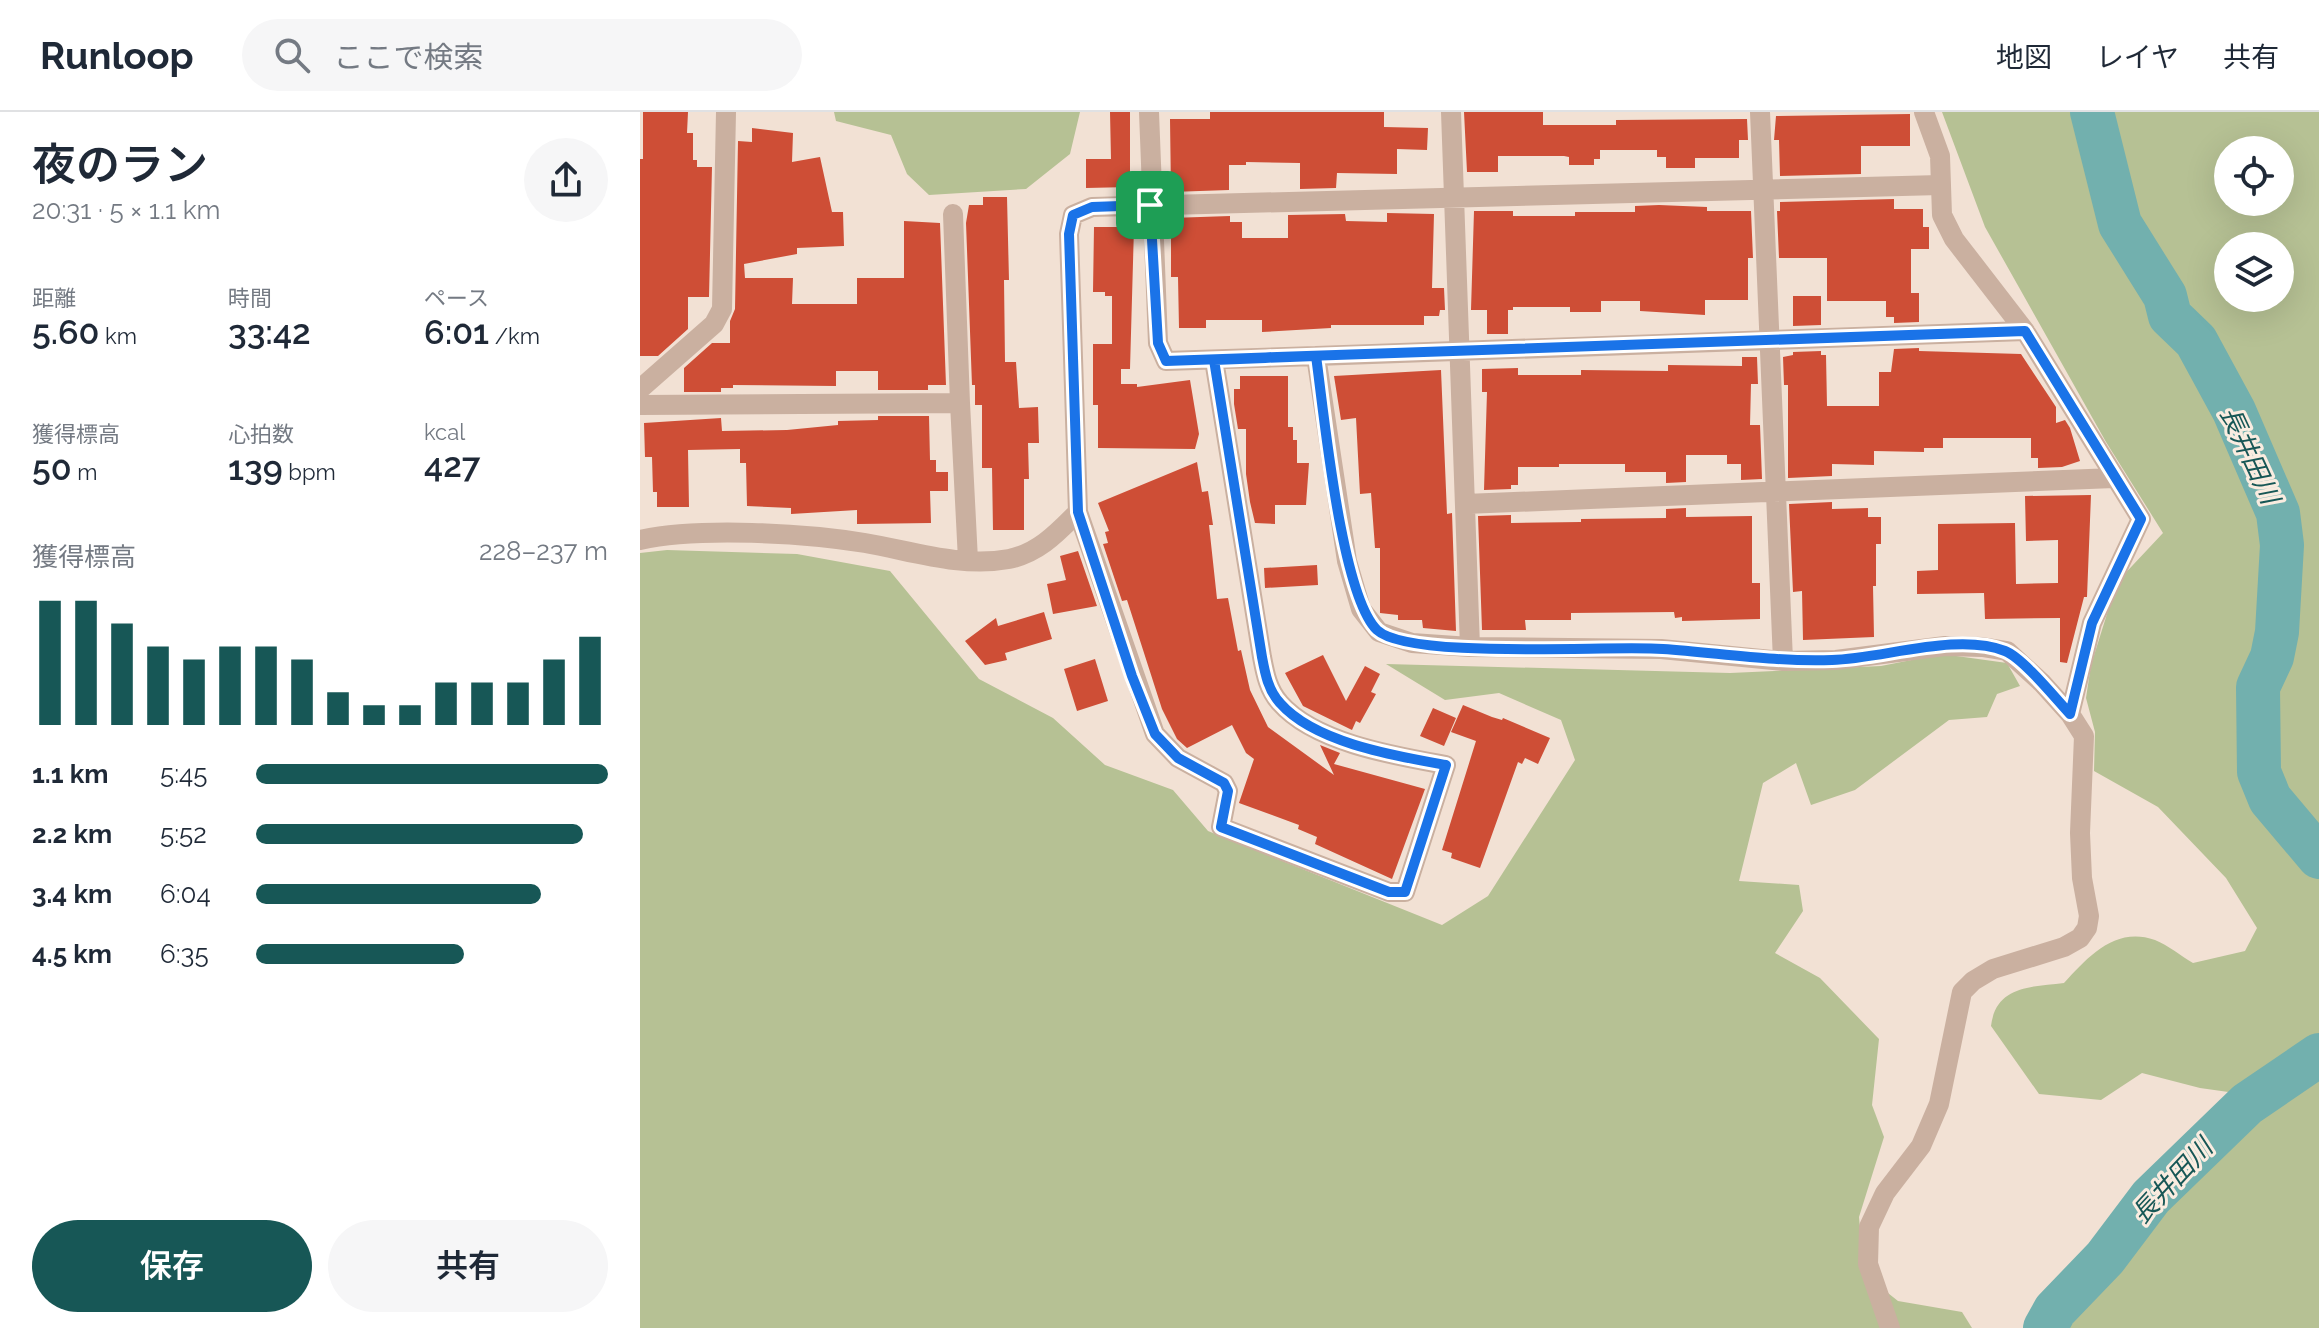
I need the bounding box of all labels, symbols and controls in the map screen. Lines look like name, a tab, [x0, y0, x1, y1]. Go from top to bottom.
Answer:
search box	[242, 19, 802, 91]
text: Runloop	[40, 33, 194, 78]
icon: search	[270, 33, 314, 77]
text: ここで検索	[334, 40, 484, 75]
text: 地図	[1996, 41, 2052, 74]
text: レイヤ	[2096, 41, 2179, 74]
text: 共有	[2223, 41, 2279, 74]
map controls	[2214, 136, 2294, 312]
button: locate	[2214, 136, 2294, 216]
button: share	[524, 138, 608, 222]
text: 夜のラン	[32, 139, 208, 190]
pin	[1116, 171, 1184, 239]
icon: arrive	[1128, 183, 1172, 227]
text: 20:31 · 5 × 1.1 km	[32, 195, 220, 225]
button: layers	[2214, 232, 2294, 312]
text: 距離	[32, 285, 76, 311]
text: 時間	[228, 285, 272, 311]
text: ペース	[424, 285, 489, 311]
text: 5.60	[32, 312, 100, 352]
text: 33:42	[228, 312, 311, 352]
text: 6:01	[424, 312, 489, 352]
text: km	[100, 323, 137, 349]
text: /km	[489, 323, 540, 349]
water label: 長井田川	[2214, 402, 2287, 511]
text: kcal	[424, 419, 465, 445]
text: 獲得標高	[32, 421, 120, 447]
text: 心拍数	[228, 421, 294, 447]
text: 427	[424, 445, 480, 485]
text: 50	[32, 448, 72, 488]
text: 139	[228, 448, 283, 488]
text: m	[72, 459, 97, 485]
text: bpm	[283, 459, 336, 485]
text: 228–237 m	[479, 536, 608, 566]
text: 獲得標高	[32, 542, 136, 572]
text: 1.1 km	[32, 759, 109, 789]
text: 5:45	[160, 759, 207, 789]
text: 2.2 km	[32, 819, 112, 849]
text: 5:52	[160, 819, 207, 849]
text: 3.4 km	[32, 879, 112, 909]
text: 6:04	[160, 879, 211, 909]
text: 4.5 km	[32, 939, 112, 969]
text: 6:35	[160, 939, 209, 969]
water label: 長井田川	[2126, 1131, 2220, 1229]
button: 保存	[32, 1220, 312, 1312]
button: 共有	[328, 1220, 608, 1312]

